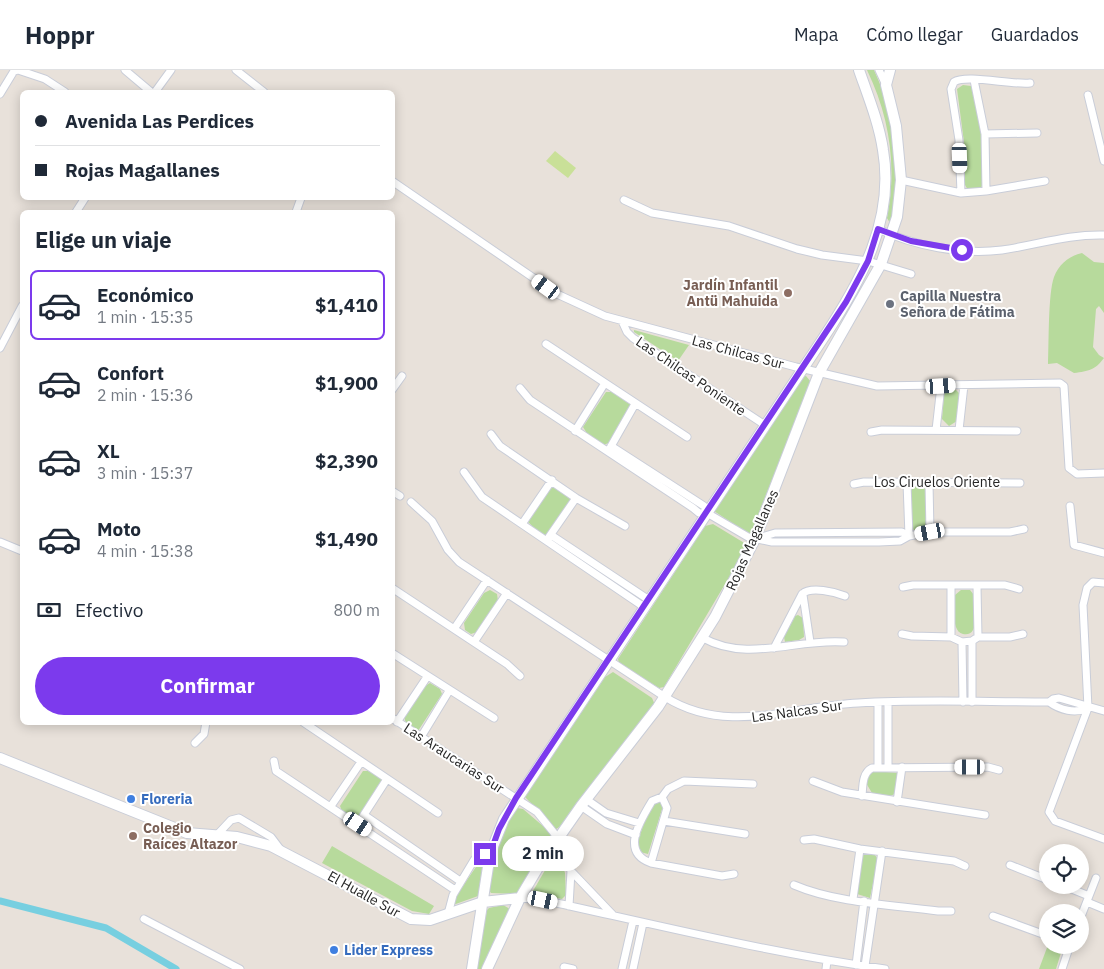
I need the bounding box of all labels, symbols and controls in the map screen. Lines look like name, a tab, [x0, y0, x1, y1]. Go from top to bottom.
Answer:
text: Hoppr	[25, 19, 95, 51]
text: Mapa	[794, 23, 838, 46]
text: Cómo llegar	[866, 23, 963, 46]
text: Guardados	[991, 23, 1079, 46]
text: Avenida Las Perdices	[65, 109, 254, 133]
car	[951, 143, 968, 173]
text: Rojas Magallanes	[65, 158, 220, 182]
text: Elige un viaje	[35, 225, 172, 254]
route start	[951, 239, 973, 261]
car	[529, 272, 562, 302]
place label: Jardín Infantil Antü Mahuida	[683, 276, 778, 310]
icon: car	[37, 283, 82, 328]
text: Económico	[97, 283, 194, 307]
marker: Jardín Infantil Antü Mahuida	[782, 287, 794, 299]
place label: Capilla Nuestra Señora de Fátima	[900, 287, 1015, 321]
text: $1,410	[315, 293, 378, 317]
marker: Capilla Nuestra Señora de Fátima	[884, 298, 896, 310]
text: 1 min · 15:35	[97, 307, 193, 327]
street label: Las Chilcas Sur	[690, 331, 786, 373]
street label: Las Chilcas Poniente	[633, 333, 750, 420]
icon: car	[37, 361, 82, 406]
text: Confort	[97, 361, 164, 385]
text: $1,900	[315, 371, 378, 395]
car	[925, 378, 956, 394]
text: 2 min · 15:36	[97, 385, 193, 405]
icon: car	[37, 439, 82, 484]
text: XL	[97, 439, 120, 463]
text: $2,390	[315, 449, 378, 473]
text: 3 min · 15:37	[97, 463, 193, 483]
street label: Los Ciruelos Oriente	[874, 473, 1000, 491]
street label: Rojas Magallanes	[722, 486, 782, 593]
icon: car	[37, 517, 82, 562]
text: Moto	[97, 517, 141, 541]
car	[913, 522, 946, 542]
text: $1,490	[315, 527, 378, 551]
text: 4 min · 15:38	[97, 541, 193, 561]
icon: cash	[35, 596, 63, 624]
text: Efectivo	[75, 598, 143, 622]
text: 800 m	[333, 600, 380, 620]
button: Confirmar	[35, 657, 380, 715]
street label: Las Nalcas Sur	[750, 696, 844, 726]
street label: Las Araucarias Sur	[400, 719, 508, 797]
car	[955, 760, 985, 775]
place label: Floreria	[141, 790, 192, 808]
marker: Floreria	[125, 793, 137, 805]
car	[341, 809, 374, 839]
place label: Colegio Raíces Altazor	[143, 819, 238, 853]
marker: Colegio Raíces Altazor	[127, 830, 139, 842]
callout: 2 min	[502, 836, 585, 872]
route end	[474, 843, 496, 865]
text: 2 min	[522, 843, 564, 863]
map controls	[1039, 844, 1089, 954]
button: locate	[1039, 844, 1089, 894]
street label: El Hualle Sur	[324, 867, 404, 921]
car	[526, 890, 559, 910]
button: layers	[1039, 904, 1089, 954]
place label: Lider Express	[344, 941, 433, 959]
marker: Lider Express	[328, 944, 340, 956]

